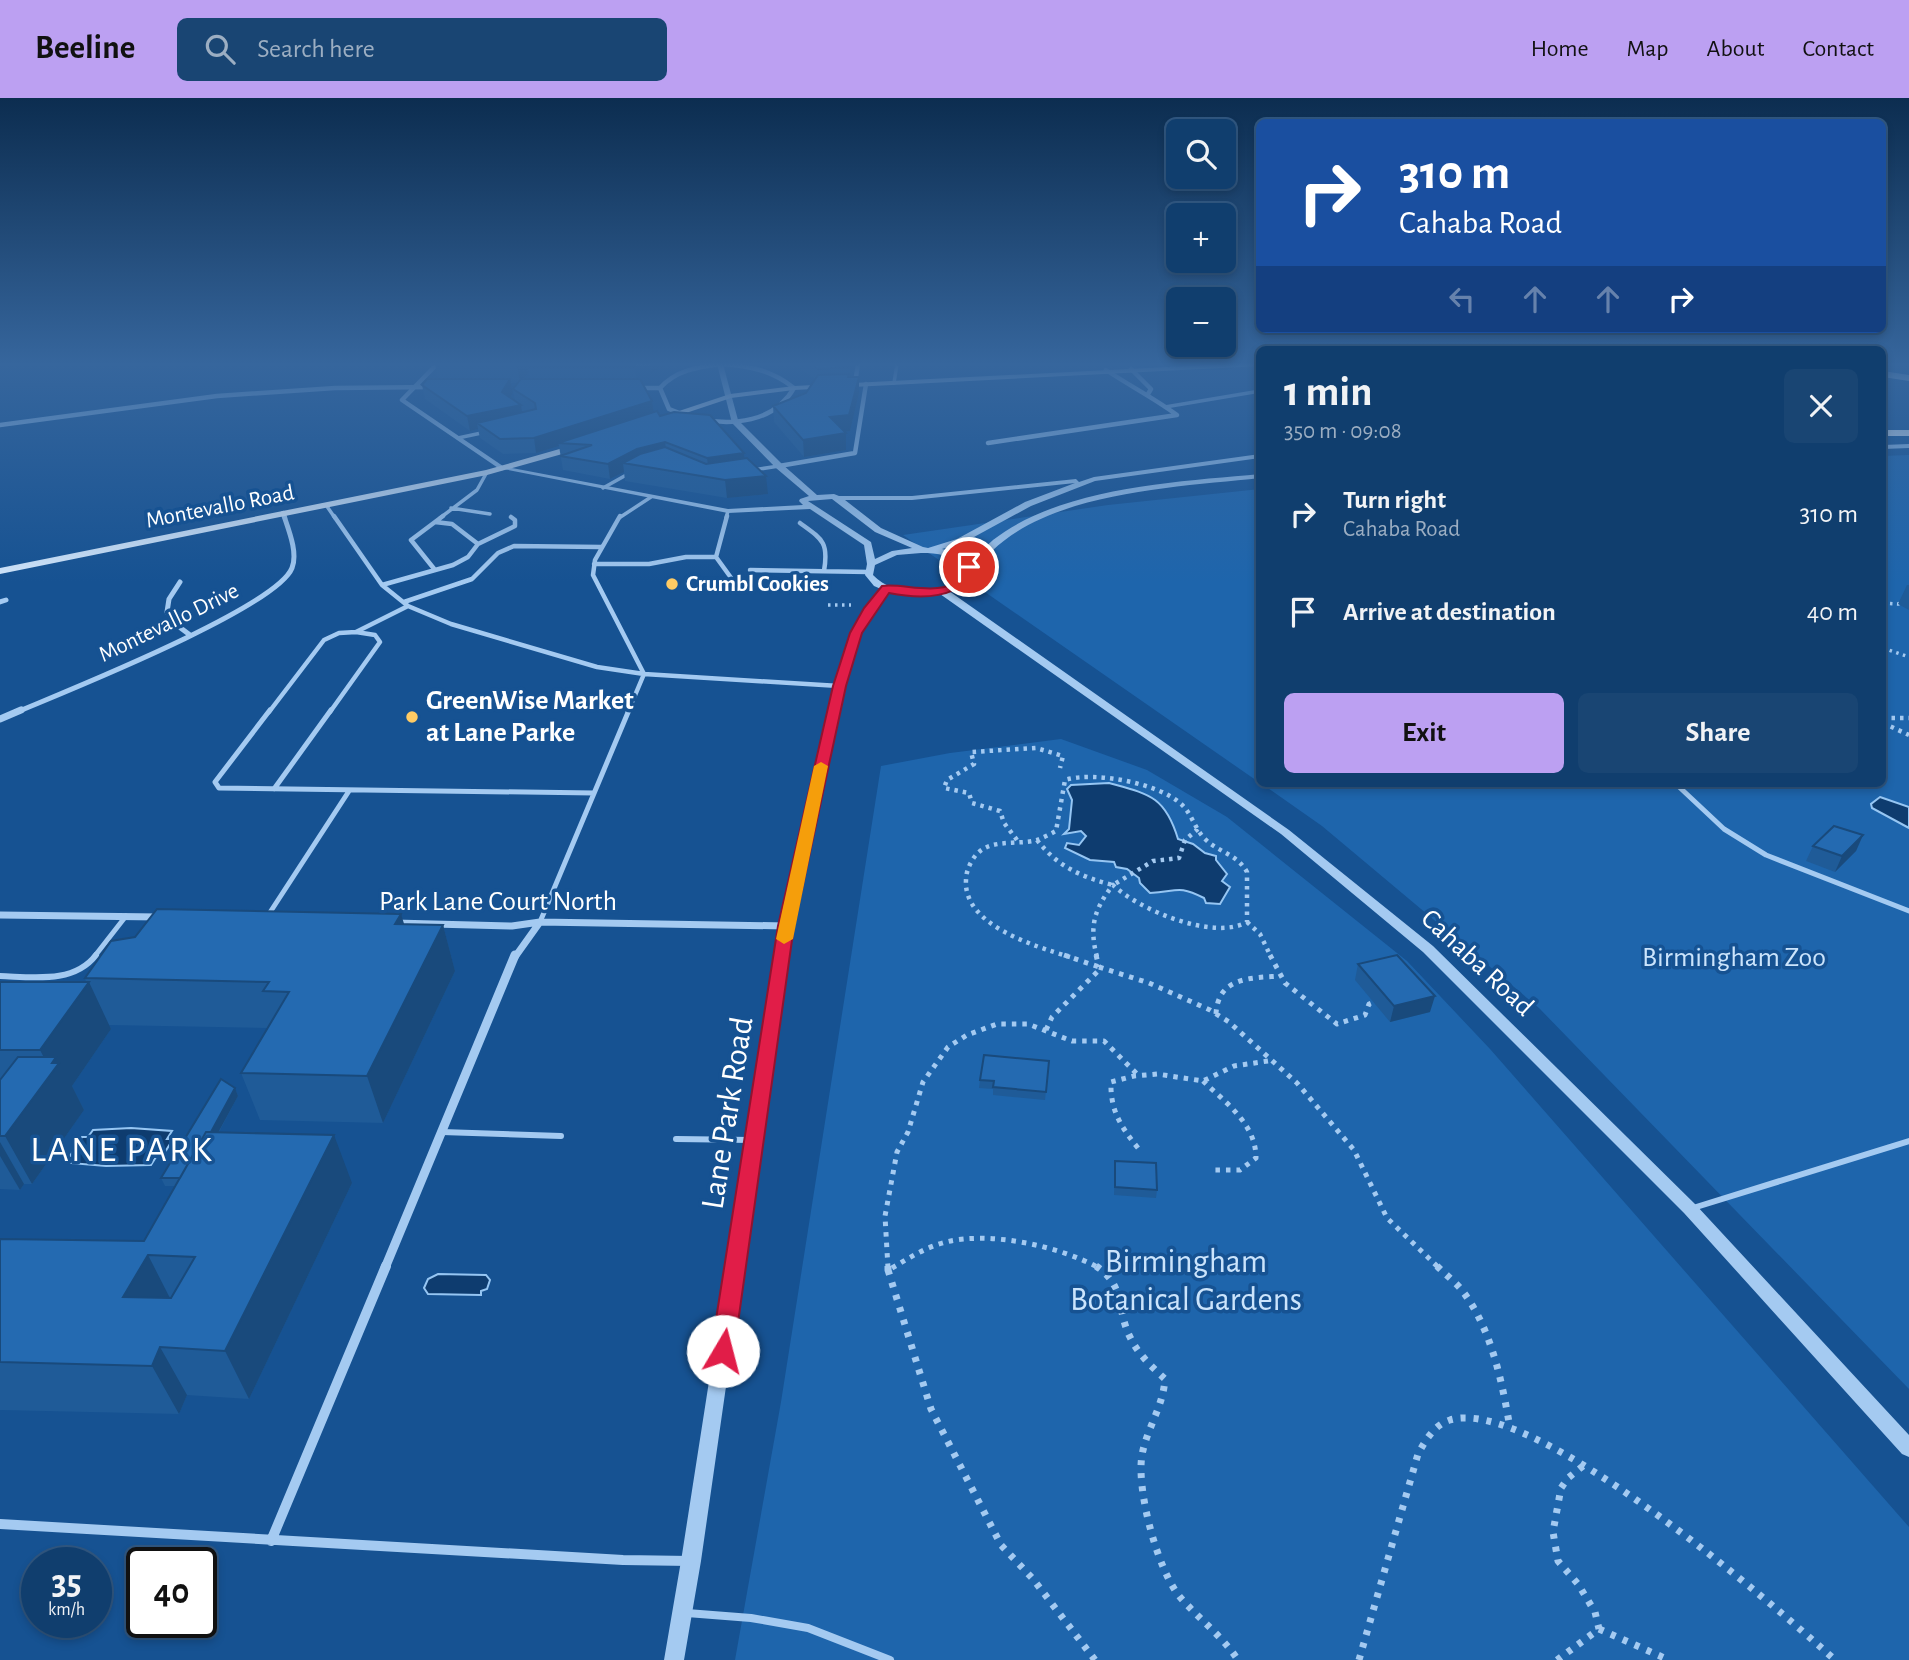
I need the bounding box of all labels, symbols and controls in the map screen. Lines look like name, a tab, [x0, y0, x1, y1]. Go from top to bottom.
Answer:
search box	[177, 18, 667, 81]
icon: search	[201, 30, 239, 68]
text: Beeline	[35, 32, 135, 65]
text: Search here	[257, 36, 375, 62]
text: Home	[1531, 37, 1589, 61]
text: Map	[1627, 37, 1669, 61]
text: About	[1707, 37, 1764, 61]
text: Contact	[1802, 37, 1874, 61]
map controls	[1166, 119, 1236, 357]
button: search	[1166, 119, 1236, 189]
icon: right	[1284, 147, 1375, 238]
text: 310 m	[1399, 149, 1510, 198]
button: +	[1166, 203, 1236, 273]
text: Cahaba Road	[1399, 207, 1562, 239]
icon: left	[1443, 280, 1481, 318]
icon: ahead	[1516, 280, 1554, 318]
icon: ahead	[1589, 280, 1627, 318]
icon: right	[1662, 280, 1700, 318]
button: −	[1166, 287, 1236, 357]
button: close	[1784, 369, 1858, 443]
text: 1 min	[1284, 371, 1373, 413]
text: 350 m · 09:08	[1284, 420, 1402, 443]
street label: Montevallo Road	[144, 481, 296, 533]
text: Turn right	[1343, 487, 1446, 513]
icon: right	[1284, 495, 1322, 533]
text: 310 m	[1800, 501, 1858, 527]
text: Cahaba Road	[1343, 518, 1460, 541]
pin	[939, 537, 999, 597]
icon: arrive	[950, 548, 988, 586]
place label: Crumbl Cookies	[686, 573, 829, 596]
marker: Crumbl Cookies	[664, 576, 680, 592]
street label: Montevallo Drive	[95, 579, 243, 667]
icon: arrive	[1284, 593, 1322, 631]
text: Arrive at destination	[1343, 599, 1556, 625]
text: 40 m	[1807, 599, 1858, 625]
place label: GreenWise Market at Lane Parke	[426, 687, 634, 747]
button: Exit	[1284, 693, 1564, 773]
button: Share	[1578, 693, 1858, 773]
marker: GreenWise Market at Lane Parke	[404, 709, 420, 725]
street label: Park Lane Court North	[379, 888, 617, 916]
street label: Cahaba Road	[1415, 904, 1539, 1022]
park label: Birmingham Zoo	[1642, 944, 1826, 972]
street label: Lane Park Road	[696, 1014, 760, 1212]
district label: LANE PARK	[30, 1131, 214, 1168]
park label: Birmingham Botanical Gardens	[1070, 1246, 1302, 1317]
position arrow	[686, 1314, 760, 1388]
speed limit sign: 40	[126, 1547, 217, 1638]
text: 35	[51, 1566, 82, 1601]
text: km/h	[48, 1601, 85, 1619]

